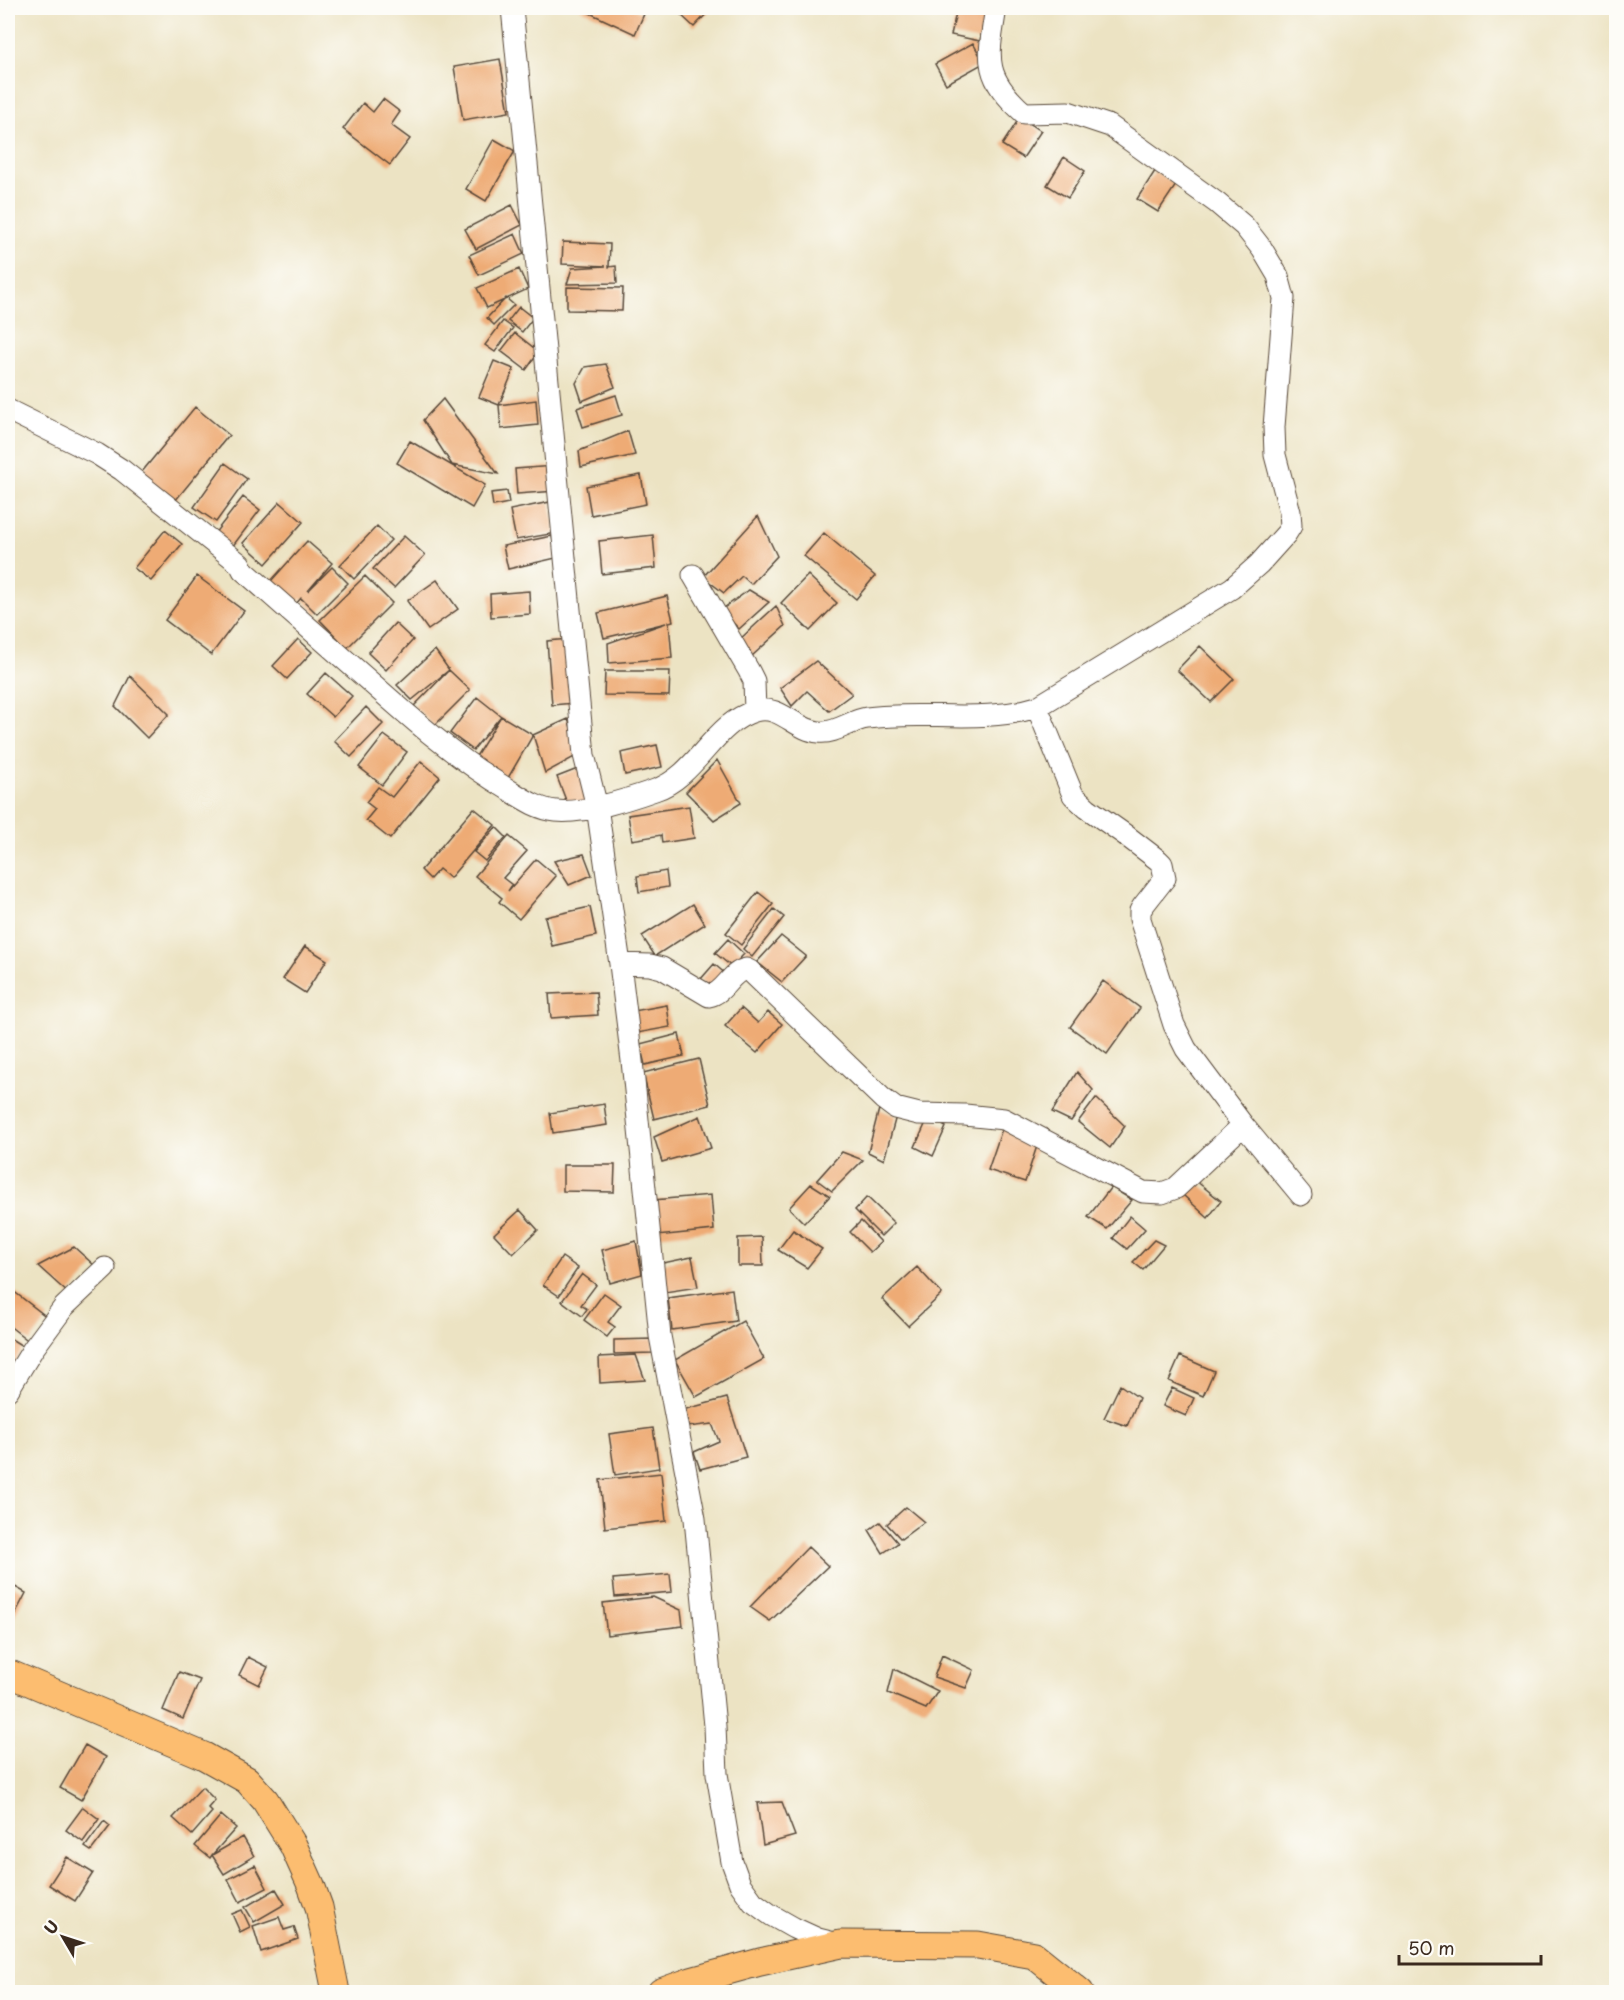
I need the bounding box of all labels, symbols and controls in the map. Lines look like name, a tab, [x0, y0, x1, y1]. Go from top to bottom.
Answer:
north arrow	[33, 1907, 93, 1967]
text: U	[37, 1915, 64, 1939]
scale bar	[1399, 1928, 1542, 1966]
text: 50 m	[1408, 1934, 1455, 1961]

